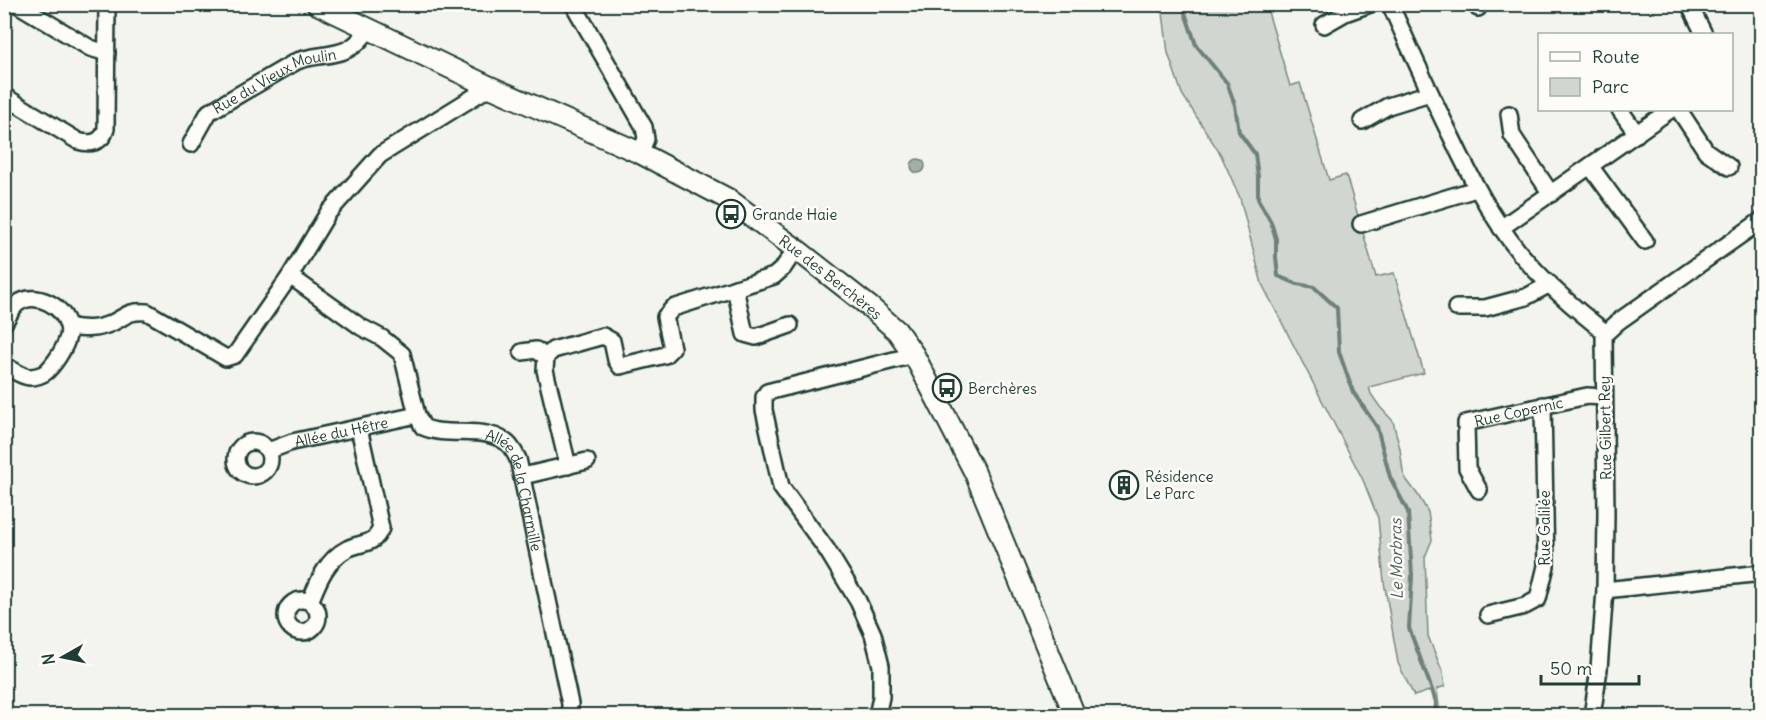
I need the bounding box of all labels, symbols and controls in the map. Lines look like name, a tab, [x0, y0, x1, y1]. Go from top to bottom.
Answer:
legend	[1538, 33, 1733, 111]
street label: Rue du Vieux Moulin	[209, 44, 338, 118]
text: Route	[1592, 45, 1640, 68]
text: Parc	[1592, 75, 1629, 98]
bus stop icon: Grande Haie	[715, 198, 747, 230]
place label: Grande Haie	[752, 205, 837, 224]
street label: Rue des Berchères	[776, 230, 887, 323]
bus stop icon: Berchères	[931, 372, 963, 404]
street label: Rue Gilbert Rey	[1595, 376, 1615, 480]
place label: Berchères	[968, 379, 1037, 398]
street label: Rue Copernic	[1472, 392, 1565, 430]
street label: Allée du Hêtre	[293, 412, 390, 451]
street label: Allée de la Charmille	[484, 424, 547, 553]
place label: Résidence Le Parc	[1145, 467, 1213, 503]
building icon: Résidence Le Parc	[1108, 469, 1140, 501]
street label: Rue Galilée	[1535, 490, 1554, 566]
water label: Le Morbras	[1385, 518, 1407, 599]
north arrow	[33, 627, 93, 687]
scale bar	[1541, 648, 1638, 686]
text: N	[37, 652, 59, 666]
text: 50 m	[1550, 657, 1592, 680]

